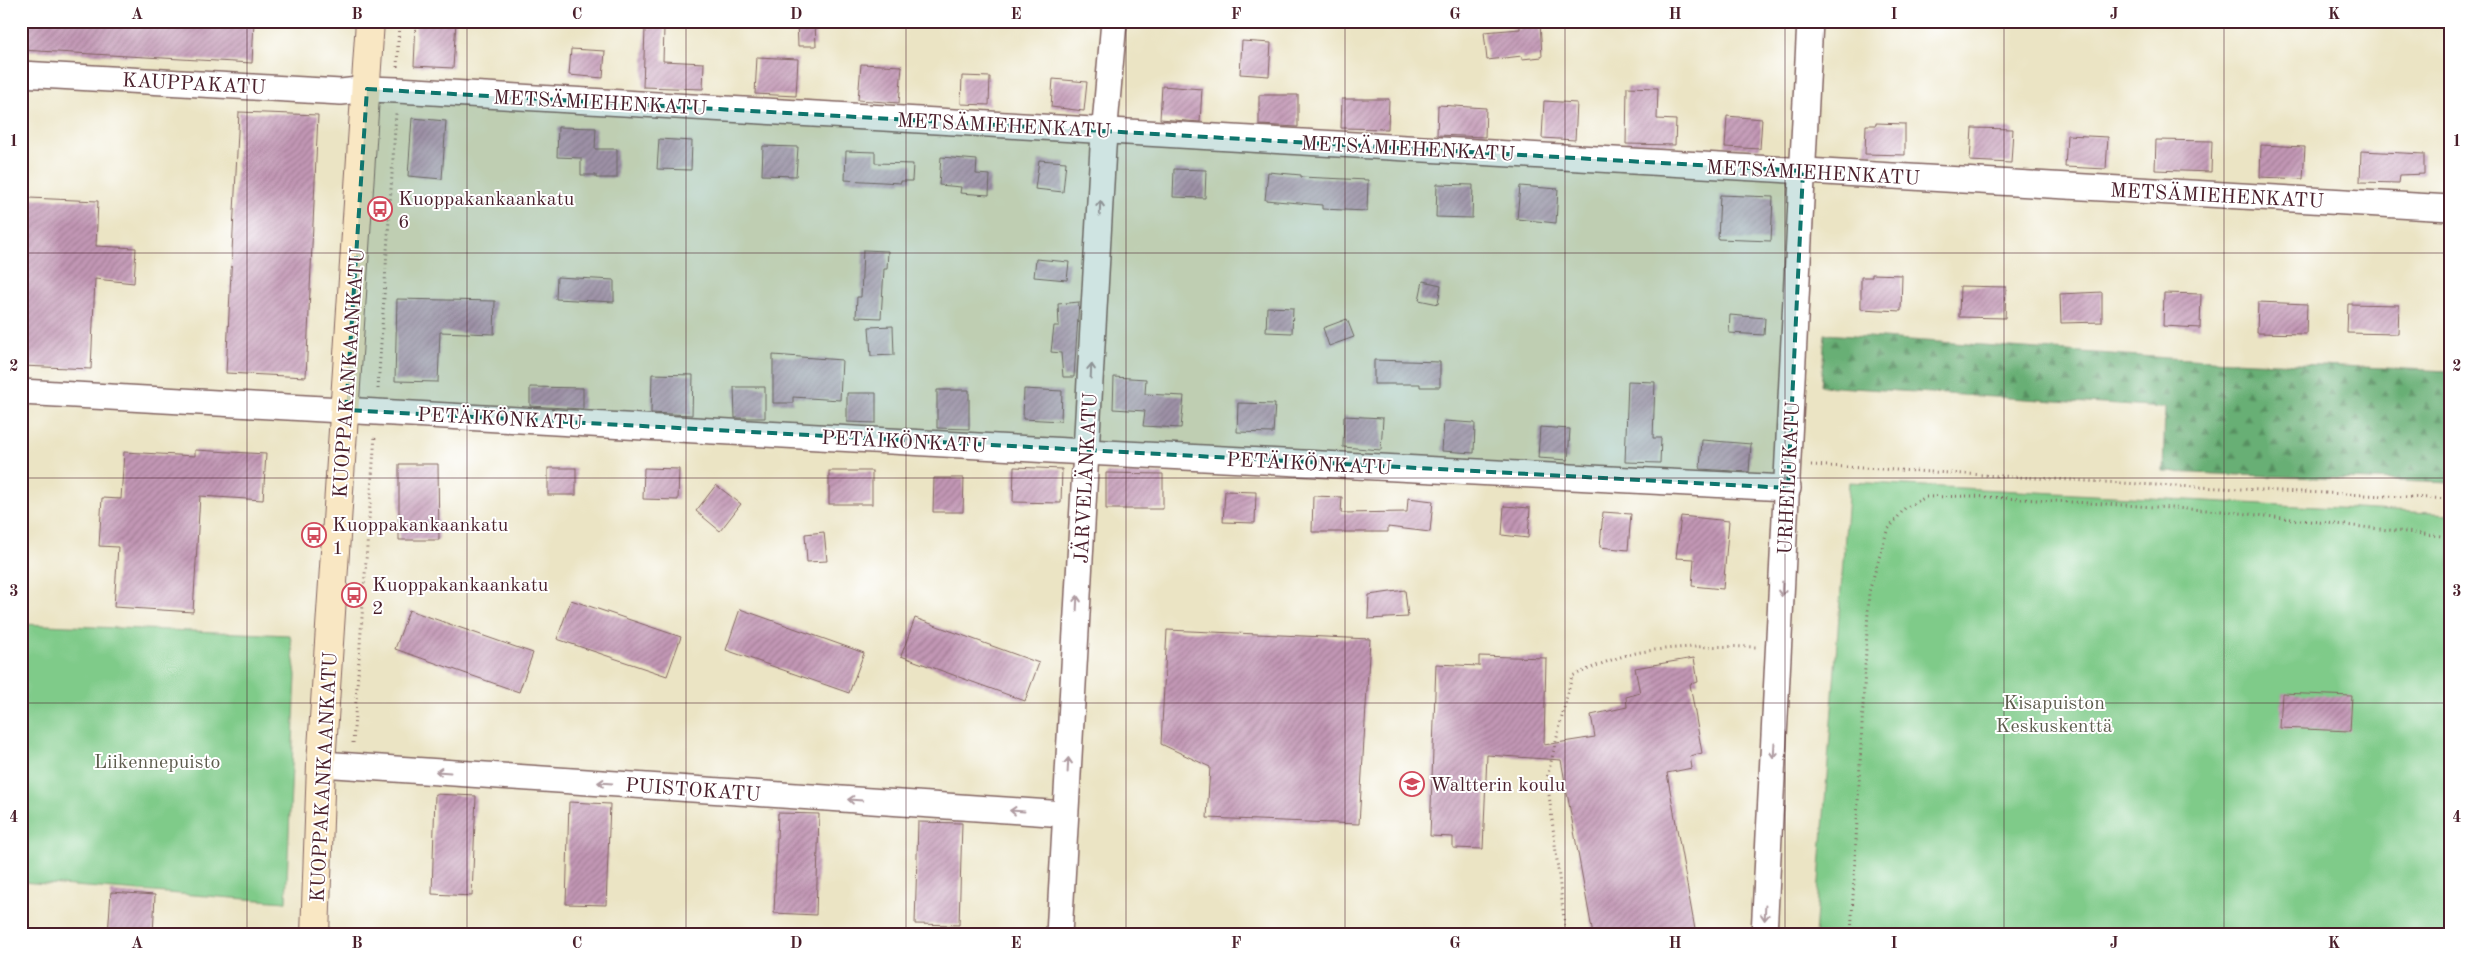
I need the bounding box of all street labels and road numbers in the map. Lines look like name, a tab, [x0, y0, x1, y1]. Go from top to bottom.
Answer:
street label: KAUPPAKATU	[121, 71, 267, 99]
street label: METSÄMIEHENKATU	[493, 86, 708, 120]
street label: METSÄMIEHENKATU	[897, 109, 1112, 143]
street label: METSÄMIEHENKATU	[1301, 132, 1516, 166]
street label: METSÄMIEHENKATU	[1706, 156, 1921, 190]
street label: METSÄMIEHENKATU	[2110, 179, 2325, 213]
street label: KUOPPAKANKAANKATU	[331, 247, 369, 499]
street label: JÄRVELÄNKATU	[1071, 392, 1101, 564]
street label: URHEILUKATU	[1776, 400, 1804, 555]
street label: PETÄIKÖNKATU	[417, 403, 584, 434]
street label: PETÄIKÖNKATU	[821, 426, 988, 457]
street label: PETÄIKÖNKATU	[1226, 448, 1393, 479]
street label: KUOPPAKANKAANKATU	[308, 651, 342, 903]
street label: PUISTOKATU	[624, 776, 762, 806]

